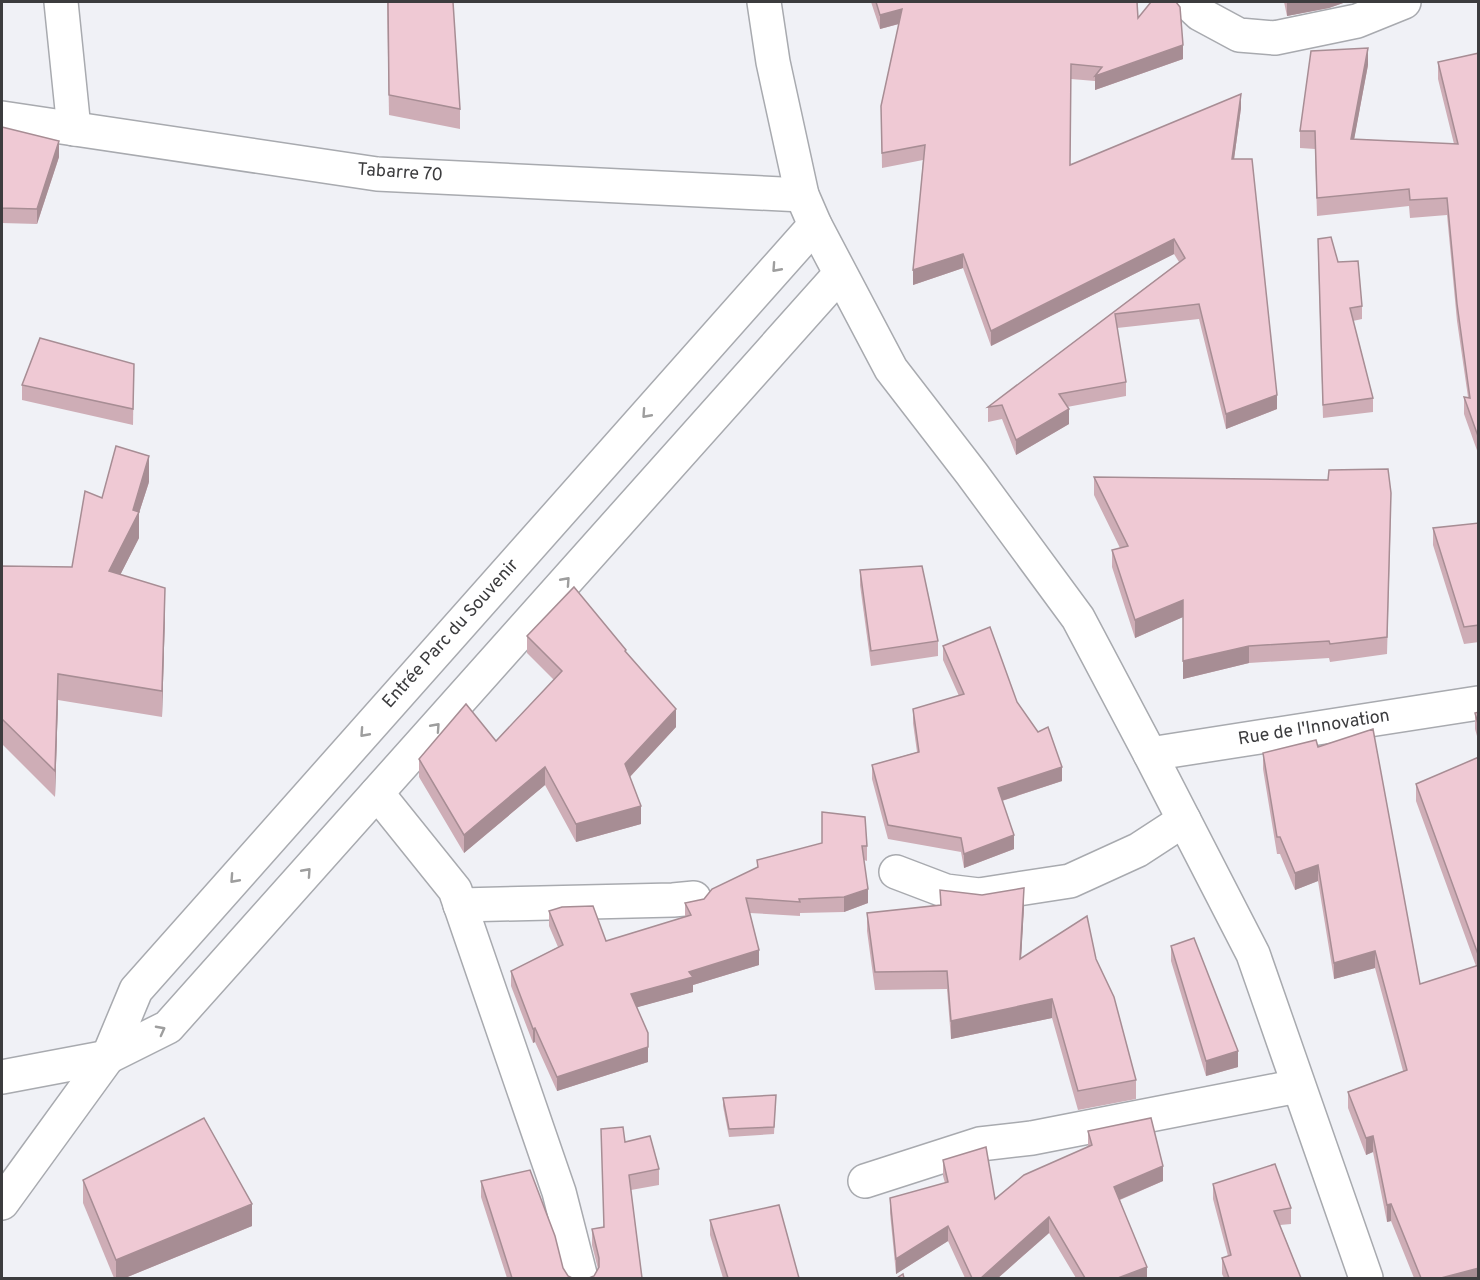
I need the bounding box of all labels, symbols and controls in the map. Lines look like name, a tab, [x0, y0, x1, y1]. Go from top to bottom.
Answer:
street label: Tabarre 70	[356, 159, 444, 187]
one-way arrow	[772, 262, 783, 272]
one-way arrow	[642, 407, 653, 418]
street label: Entrée Parc du Souvenir	[378, 554, 524, 714]
one-way arrow	[559, 577, 570, 588]
street label: Rue de l'Innovation	[1237, 705, 1391, 751]
one-way arrow	[429, 723, 440, 733]
one-way arrow	[360, 726, 371, 737]
one-way arrow	[300, 868, 311, 879]
one-way arrow	[230, 872, 241, 883]
one-way arrow	[154, 1026, 165, 1037]

